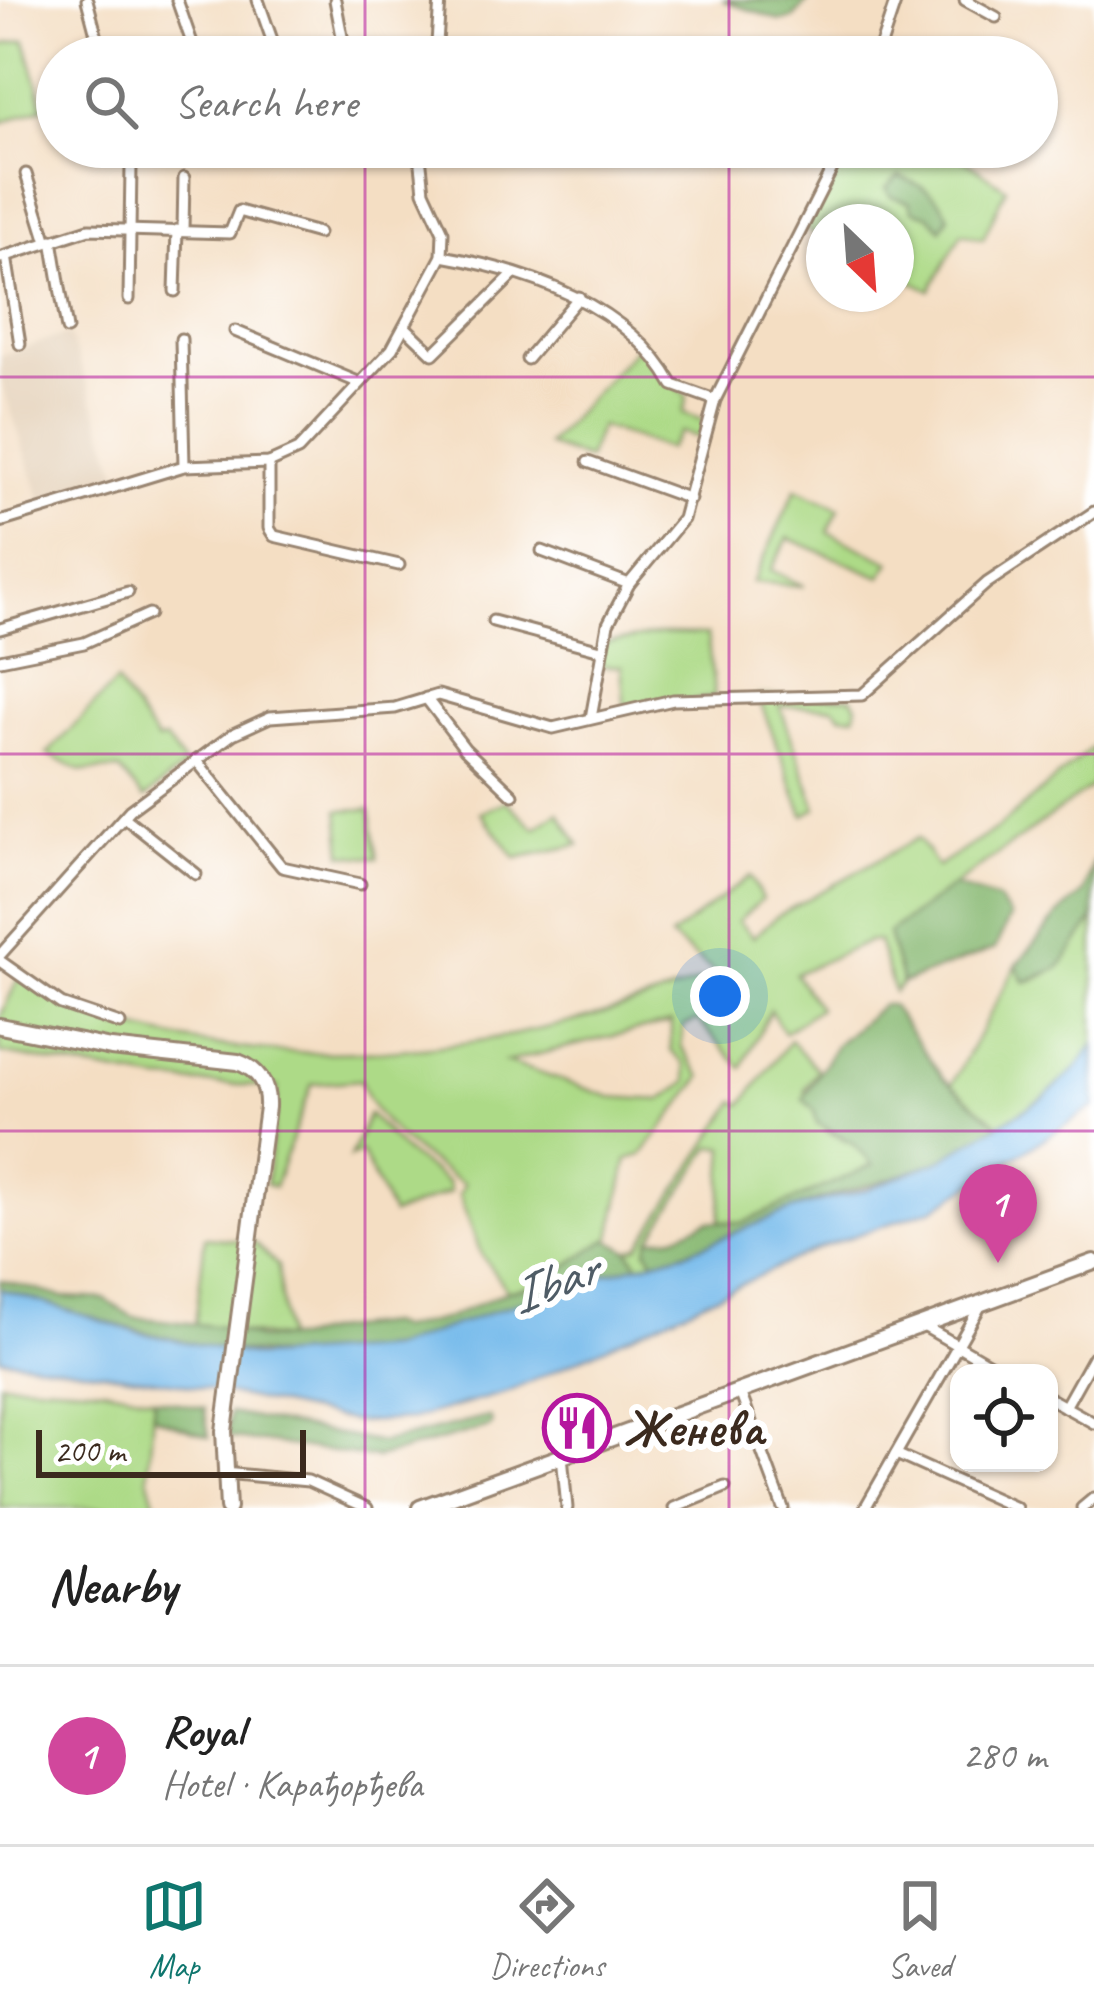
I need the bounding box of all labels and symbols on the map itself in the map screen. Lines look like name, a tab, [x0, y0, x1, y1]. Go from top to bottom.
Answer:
north arrow	[806, 204, 914, 312]
your location	[690, 966, 750, 1026]
pin: 1	[959, 1164, 1037, 1263]
water label: Ibar	[500, 1232, 613, 1330]
restaurant icon: Женева	[542, 1393, 612, 1463]
place label: Женева	[624, 1396, 767, 1460]
scale bar	[36, 1424, 306, 1477]

